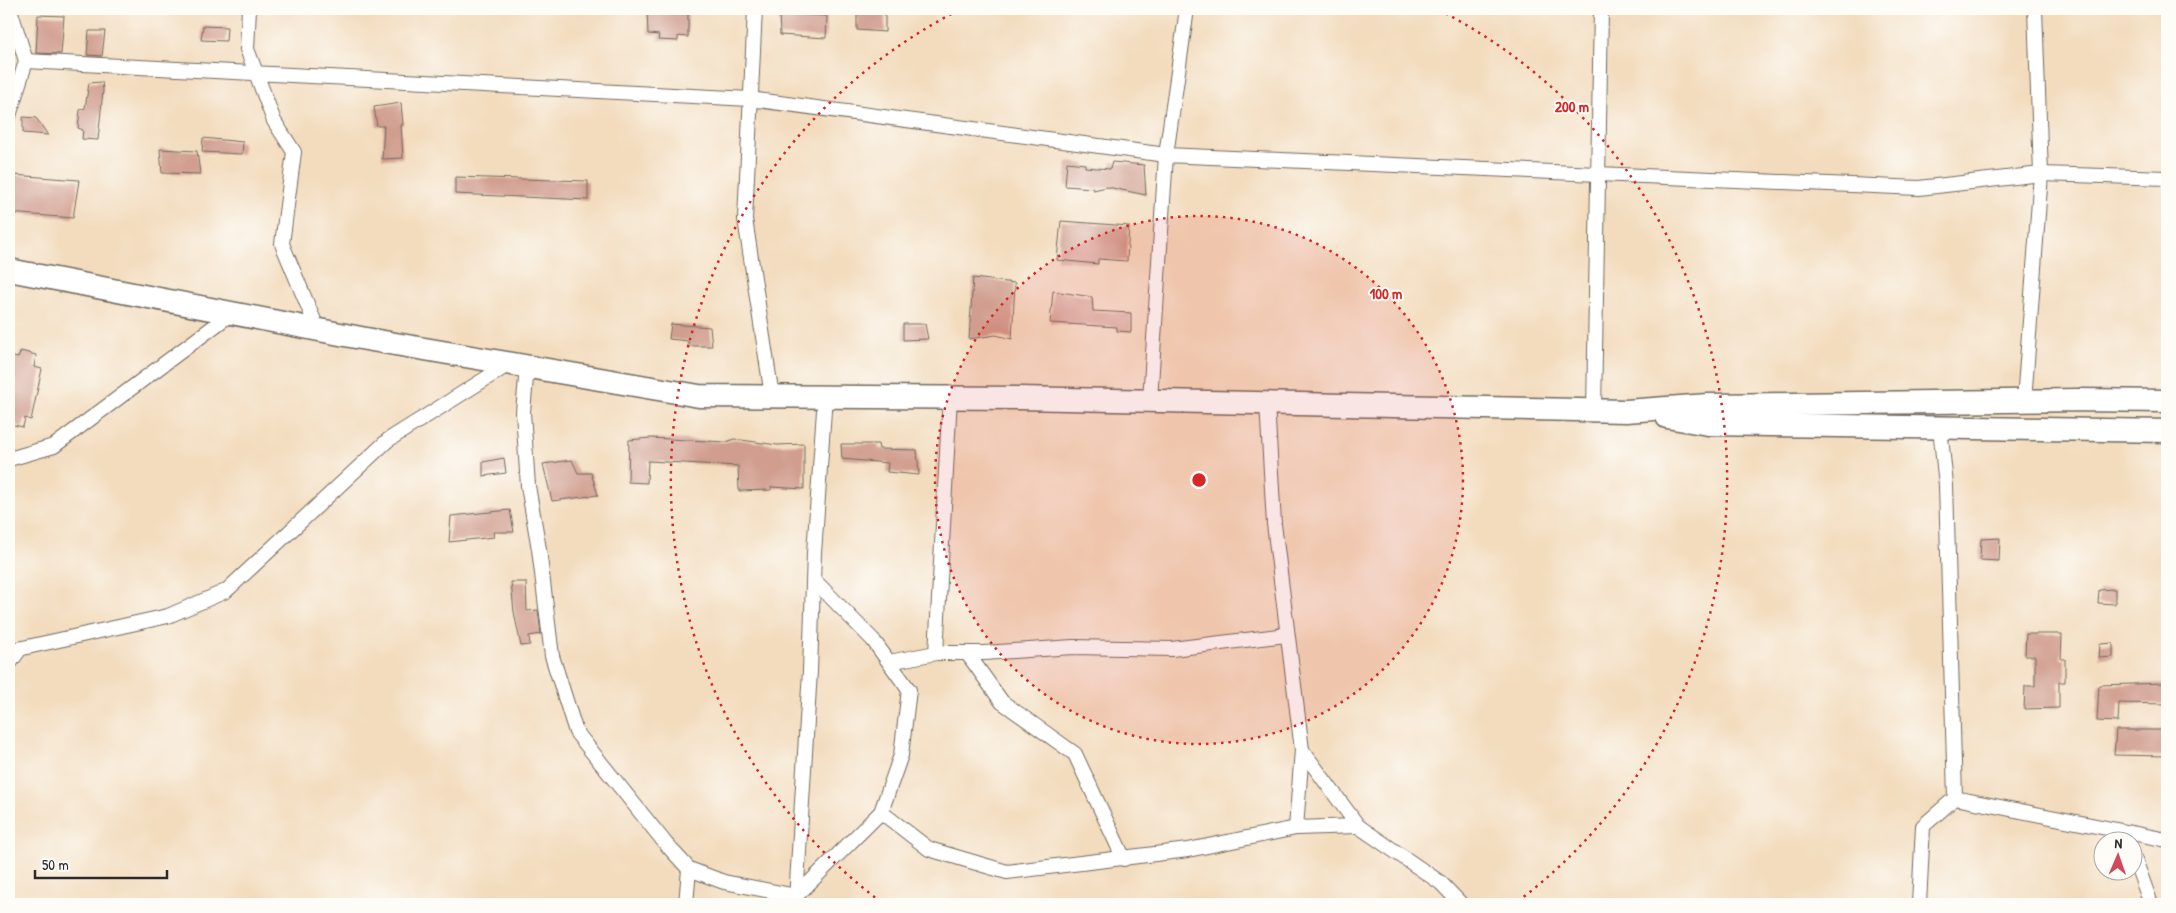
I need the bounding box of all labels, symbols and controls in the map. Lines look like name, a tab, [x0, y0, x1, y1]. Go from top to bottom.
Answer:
text: 200 m	[1555, 96, 1589, 117]
text: 100 m	[1370, 283, 1402, 304]
centre of rings	[1190, 471, 1208, 489]
north arrow	[2094, 830, 2144, 880]
text: N	[2114, 833, 2123, 852]
scale bar	[35, 848, 168, 880]
text: 50 m	[42, 854, 69, 875]

